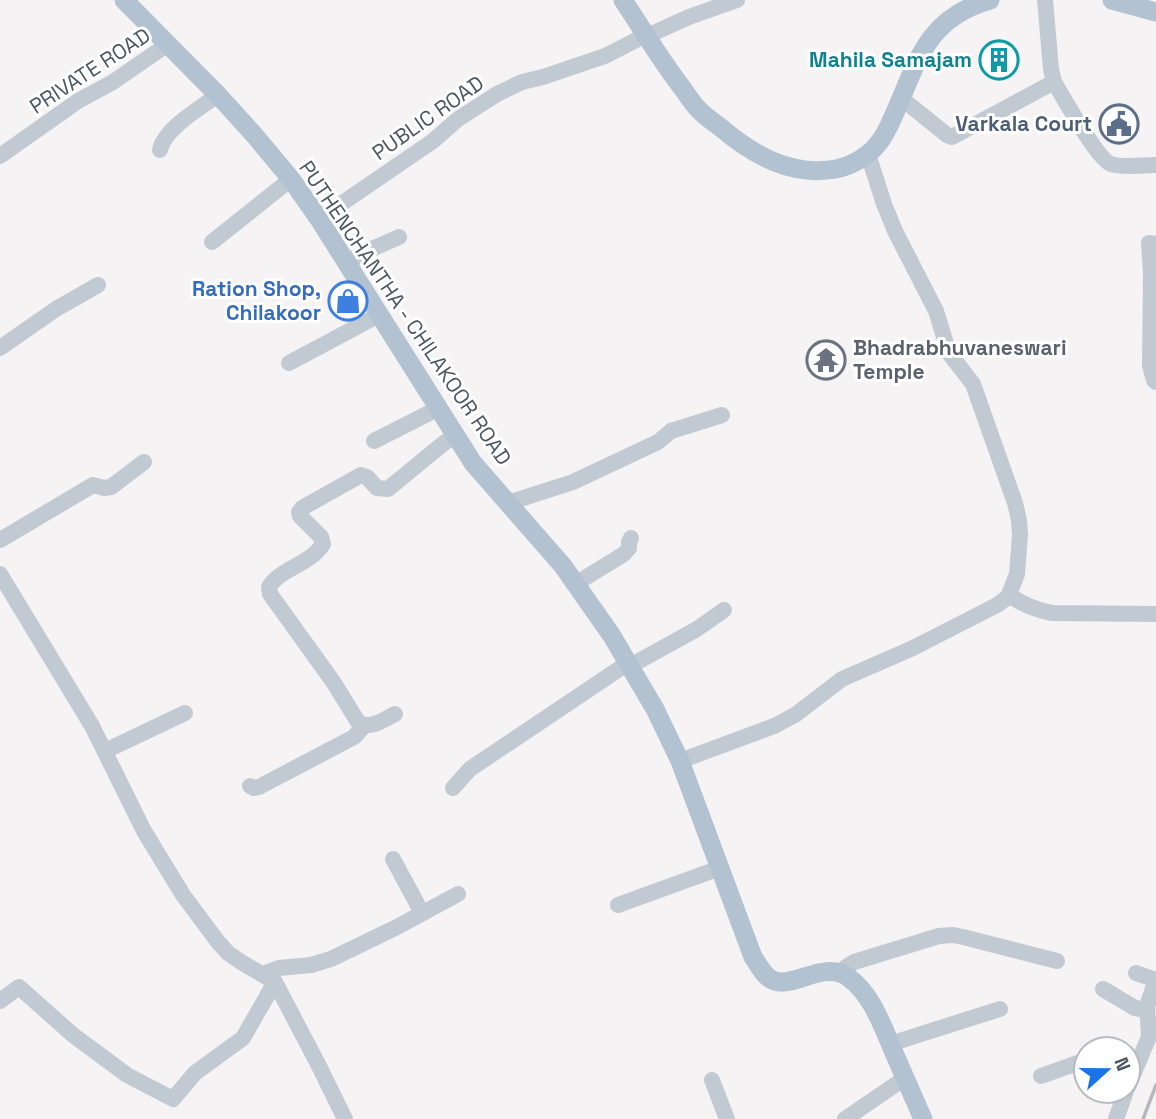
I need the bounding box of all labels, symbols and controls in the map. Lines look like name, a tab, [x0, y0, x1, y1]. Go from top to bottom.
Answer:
street label: PRIVATE ROAD	[24, 22, 155, 120]
building icon: Mahila Samajam	[978, 39, 1020, 81]
place label: Mahila Samajam	[809, 46, 972, 73]
street label: PUBLIC ROAD	[367, 69, 489, 166]
public building icon: Varkala Court	[1098, 103, 1140, 145]
place label: Varkala Court	[955, 110, 1092, 137]
street label: PUTHENCHANTHA - CHILAKOOR ROAD	[293, 155, 518, 470]
place label: Ration Shop, Chilakoor	[192, 275, 321, 326]
shop icon: Ration Shop, Chilakoor	[327, 280, 369, 322]
place label: Bhadrabhuvaneswari Temple	[853, 334, 1066, 385]
temple icon: Bhadrabhuvaneswari Temple	[805, 339, 847, 381]
north arrow	[1072, 1035, 1142, 1105]
text: N	[1108, 1054, 1136, 1075]

